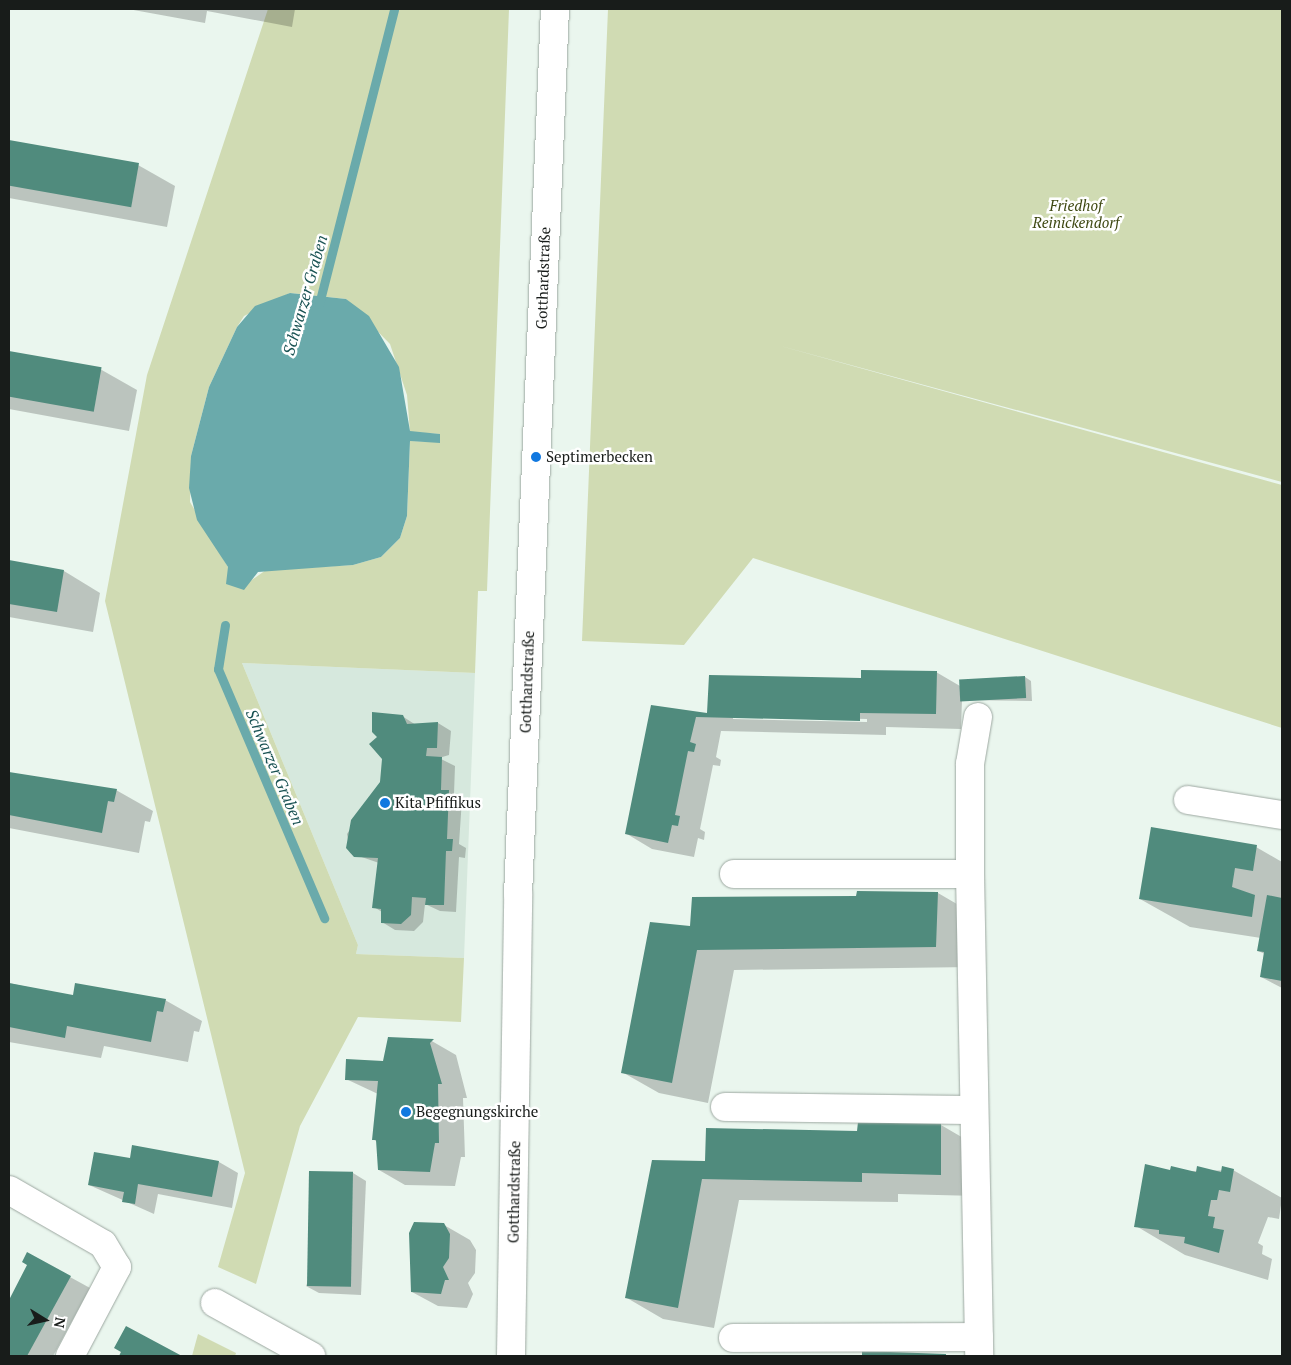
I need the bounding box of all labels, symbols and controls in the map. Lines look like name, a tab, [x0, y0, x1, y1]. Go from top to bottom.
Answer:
park label: Friedhof Reinickendorf	[1032, 196, 1120, 231]
street label: Gotthardstraße	[532, 226, 554, 330]
water label: Schwarzer Graben	[279, 233, 331, 357]
place label: Septimerbecken	[546, 448, 653, 466]
marker: Septimerbecken	[530, 451, 542, 463]
street label: Gotthardstraße	[516, 630, 538, 734]
water label: Schwarzer Graben	[242, 706, 308, 828]
place label: Kita Pfiffikus	[395, 794, 481, 812]
marker: Kita Pfiffikus	[379, 797, 391, 809]
place label: Begegnungskirche	[416, 1103, 538, 1121]
marker: Begegnungskirche	[400, 1106, 412, 1118]
street label: Gotthardstraße	[504, 1141, 524, 1243]
north arrow	[20, 1295, 70, 1345]
text: N	[50, 1316, 71, 1330]

